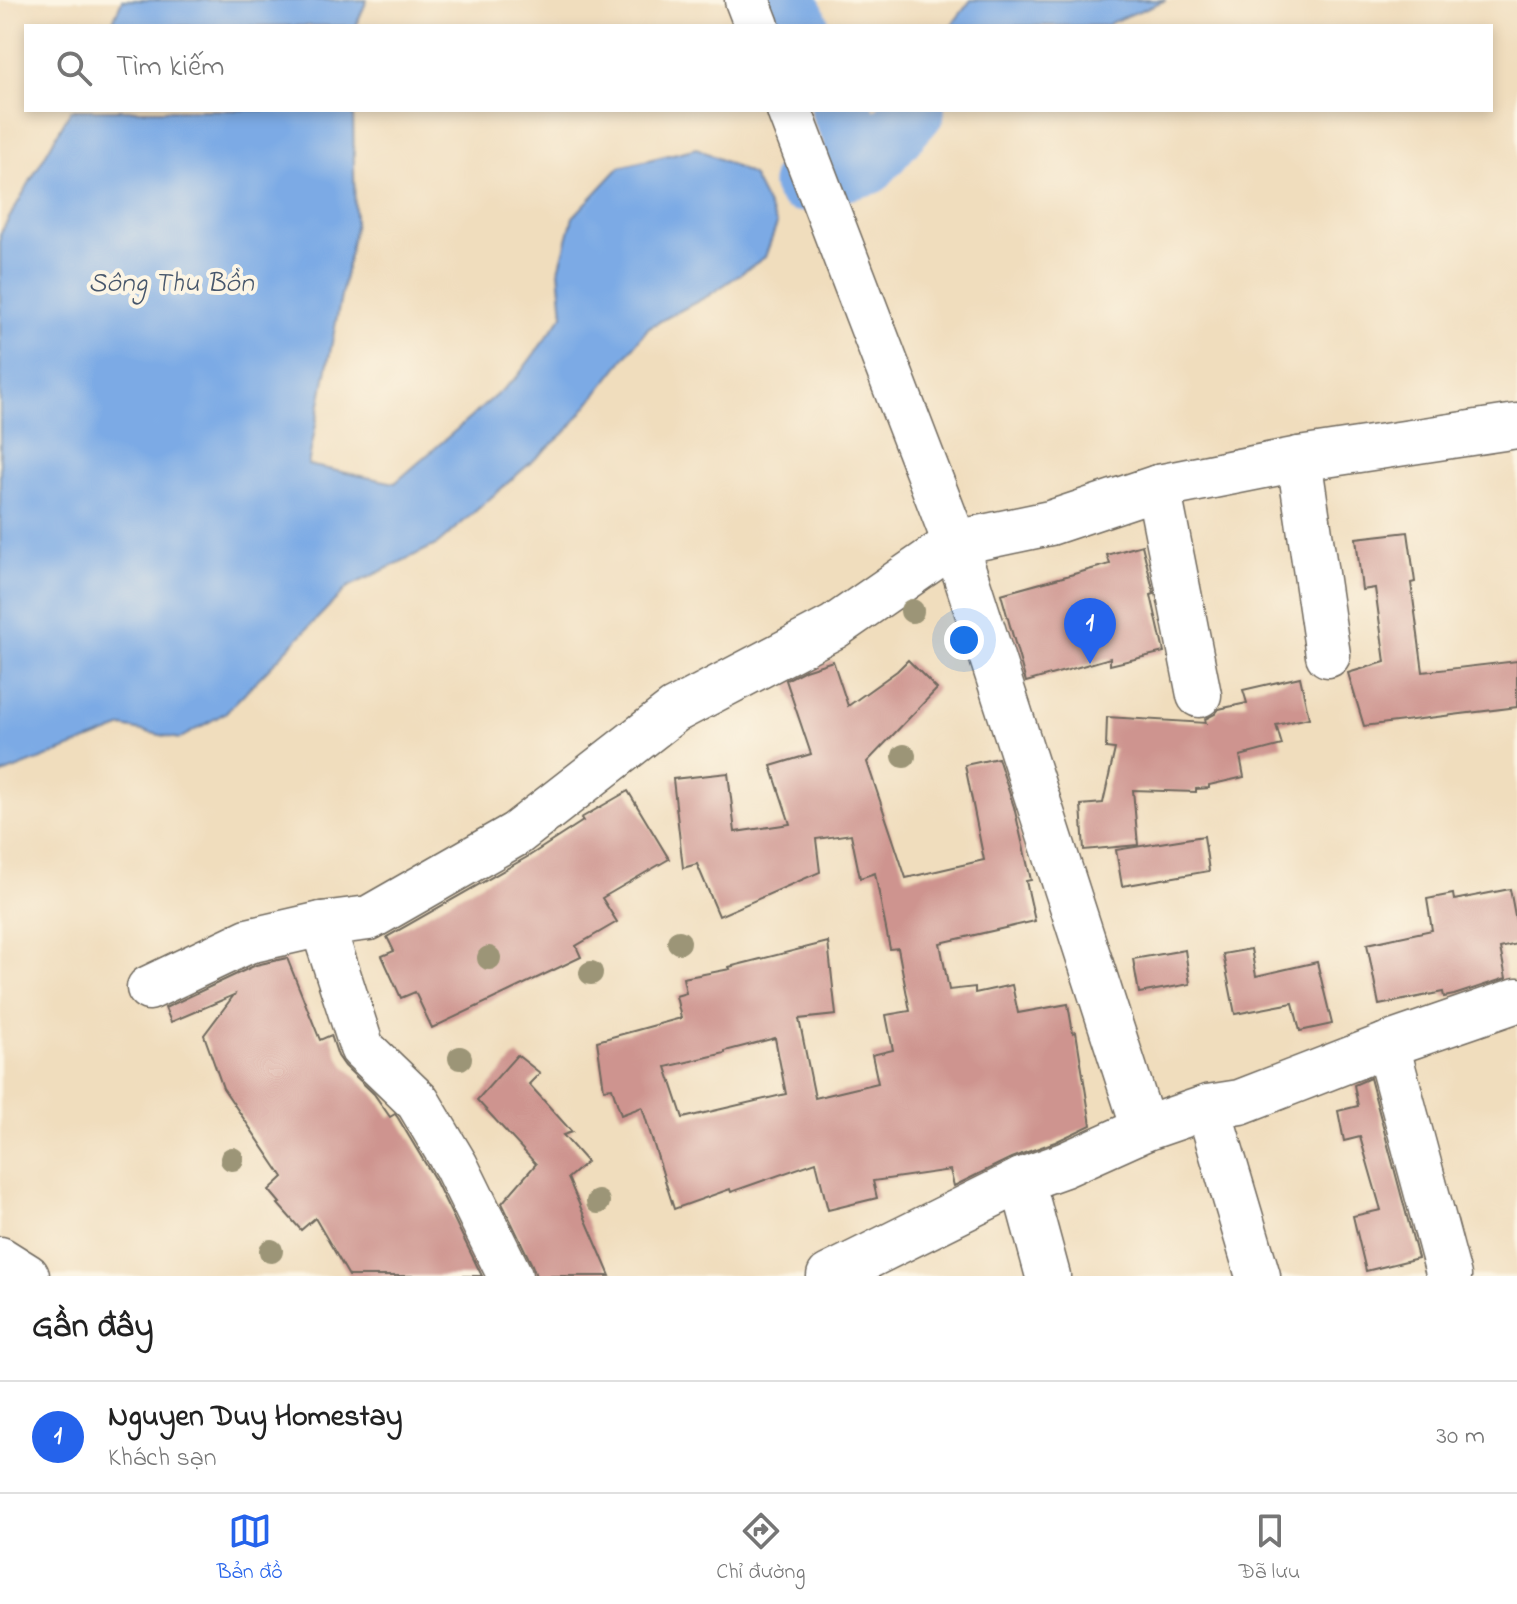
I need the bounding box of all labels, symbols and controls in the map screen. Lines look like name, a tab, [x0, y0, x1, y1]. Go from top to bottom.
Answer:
search box	[24, 24, 1493, 112]
icon: search	[52, 46, 96, 90]
text: Tìm kiếm	[116, 46, 225, 90]
water label: Sông Thu Bồn	[88, 264, 255, 305]
pin: 1	[1064, 598, 1116, 664]
your location	[944, 620, 984, 660]
text: Gần đây	[32, 1303, 153, 1353]
text: Nguyen Duy Homestay	[108, 1396, 402, 1440]
text: 1	[54, 1418, 62, 1456]
text: 30 m	[1436, 1418, 1485, 1456]
text: Khách sạn	[108, 1440, 217, 1478]
tab: Bản đồ	[217, 1509, 283, 1589]
tab: Chỉ đường	[716, 1509, 805, 1589]
tab: Đã lưu	[1239, 1509, 1300, 1589]

